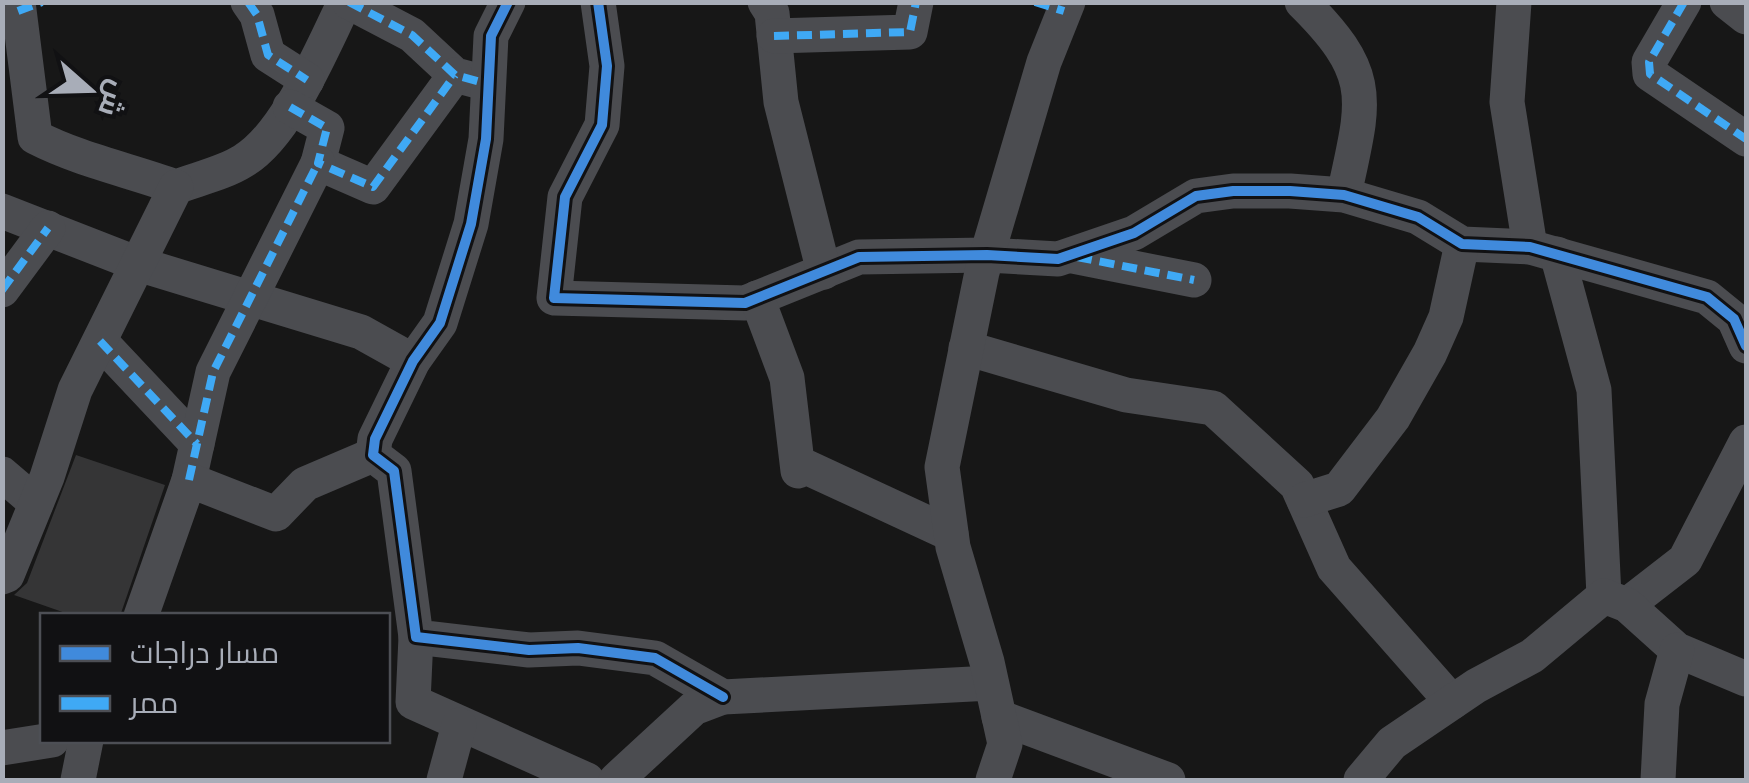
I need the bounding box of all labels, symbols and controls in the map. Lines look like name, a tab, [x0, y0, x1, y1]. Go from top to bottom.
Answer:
north arrow	[40, 40, 140, 140]
text: ش	[89, 75, 137, 122]
legend	[40, 613, 390, 743]
text: مسار دراجات	[130, 633, 279, 674]
text: ممر	[128, 683, 179, 724]

